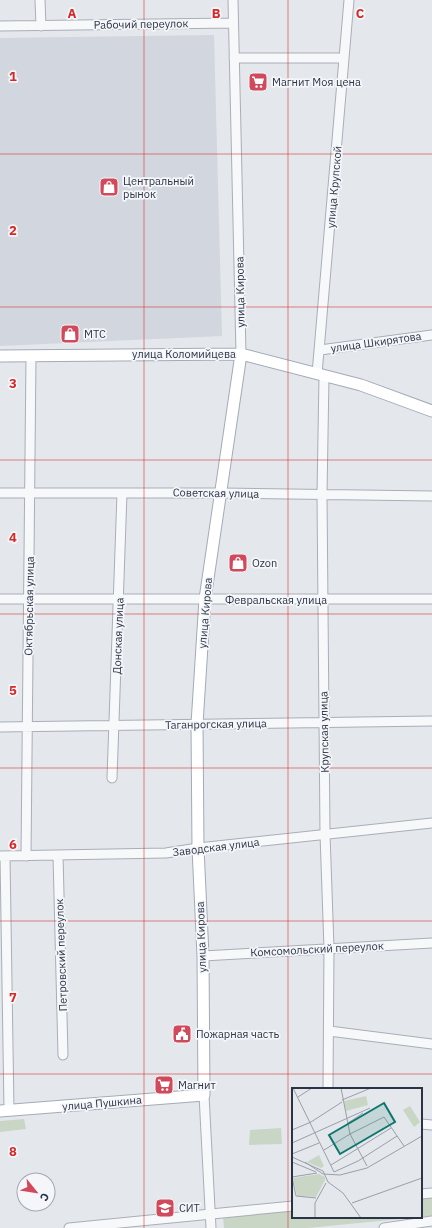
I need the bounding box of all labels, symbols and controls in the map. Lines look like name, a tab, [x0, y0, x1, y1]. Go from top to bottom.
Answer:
text: A	[68, 5, 77, 22]
text: B	[212, 5, 221, 22]
text: C	[356, 5, 365, 22]
street label: Рабочий переулок	[94, 16, 188, 32]
text: 1	[9, 68, 17, 85]
supermarket icon: Магнит Моя цена	[247, 71, 269, 93]
place label: Магнит Моя цена	[272, 75, 361, 89]
street label: улица Крупской	[323, 145, 345, 229]
place label: Центральный рынок	[123, 174, 194, 201]
shop icon: Центральный рынок	[98, 176, 120, 198]
text: 2	[9, 222, 17, 239]
street label: улица Кирова	[232, 256, 248, 328]
shop icon: МТС	[59, 323, 81, 345]
place label: МТС	[84, 327, 106, 341]
street label: улица Шкирятова	[330, 329, 422, 355]
street label: улица Коломийцева	[132, 347, 236, 361]
text: 3	[9, 375, 17, 392]
street label: Советская улица	[173, 485, 259, 501]
text: 4	[9, 529, 17, 546]
shop icon: Ozon	[227, 552, 249, 574]
street label: Октябрьская улица	[21, 556, 37, 656]
place label: Ozon	[252, 556, 277, 570]
street label: улица Кирова	[195, 577, 215, 649]
street label: Февральская улица	[225, 593, 327, 607]
street label: Донская улица	[110, 597, 126, 675]
text: 5	[9, 682, 17, 699]
street label: Крупская улица	[316, 691, 332, 773]
street label: Таганрогская улица	[165, 716, 267, 732]
street label: Заводская улица	[172, 835, 260, 859]
text: 6	[9, 836, 17, 853]
street label: Петровский переулок	[52, 898, 70, 1012]
street label: улица Кирова	[193, 901, 209, 973]
street label: Комсомольский переулок	[250, 939, 384, 959]
text: 7	[9, 989, 17, 1006]
public building icon: Пожарная часть	[171, 1023, 193, 1045]
place label: Пожарная часть	[196, 1027, 280, 1041]
supermarket icon: Магнит	[153, 1074, 175, 1096]
place label: Магнит	[178, 1078, 216, 1092]
inset map	[292, 1088, 422, 1218]
street label: улица Пушкина	[62, 1093, 142, 1113]
text: 8	[9, 1143, 17, 1160]
north arrow	[16, 1172, 56, 1212]
text: С	[37, 1190, 53, 1204]
school or university icon: СИТ	[154, 1197, 176, 1219]
place label: СИТ	[179, 1201, 201, 1215]

